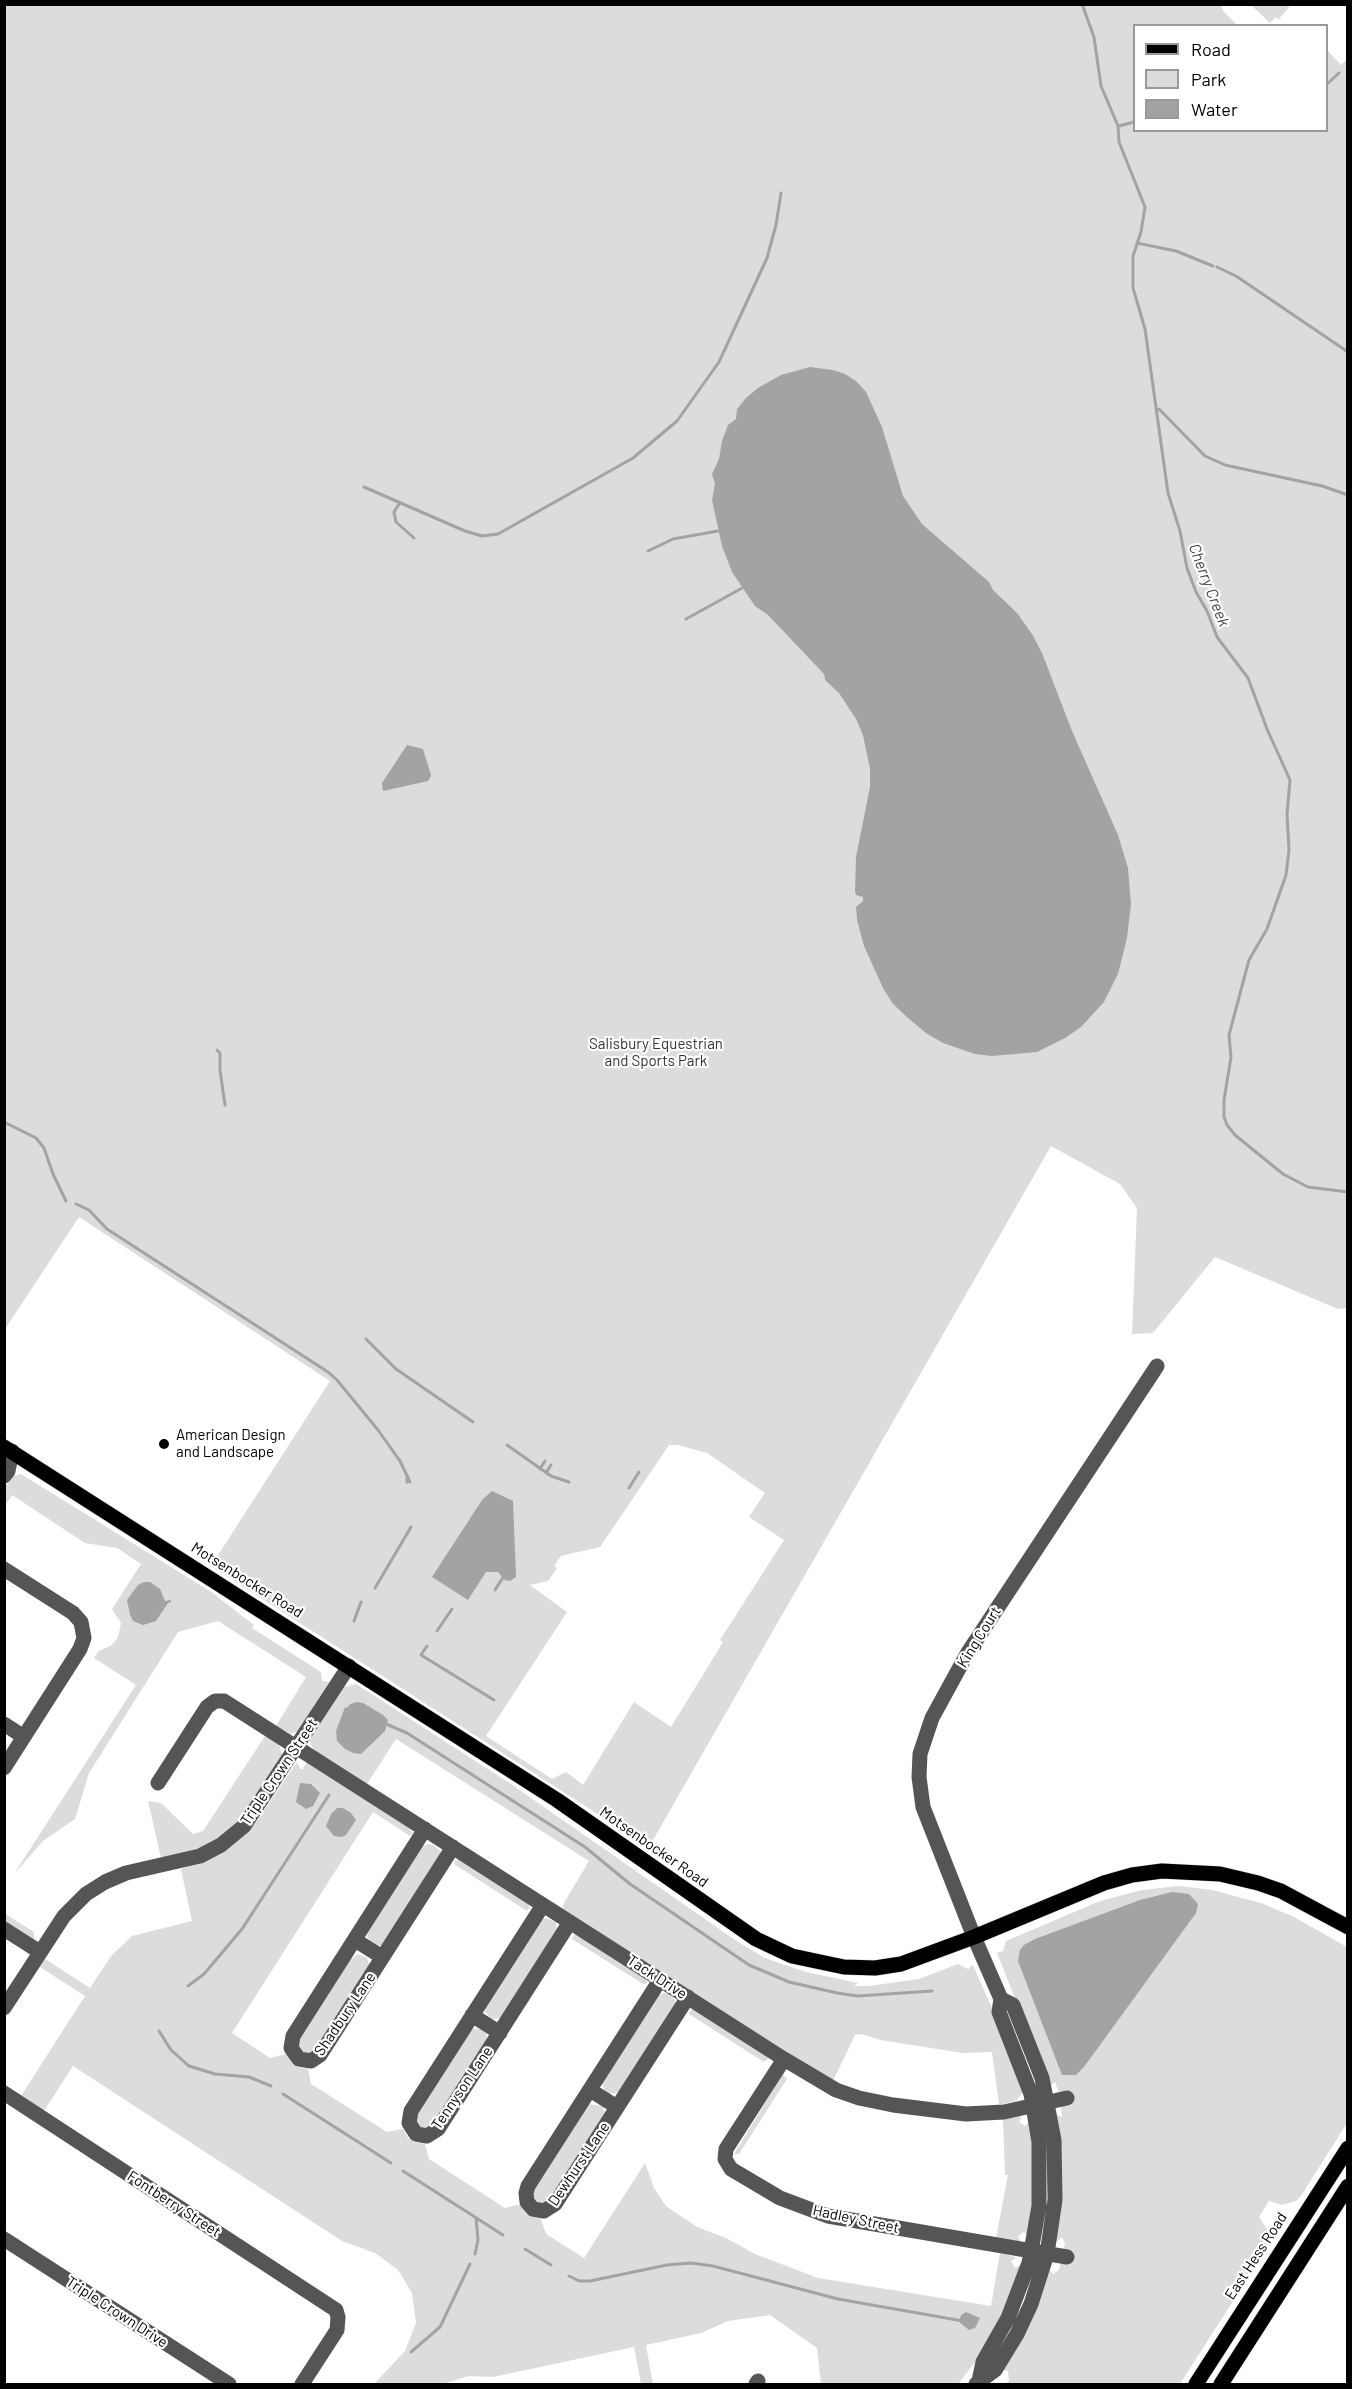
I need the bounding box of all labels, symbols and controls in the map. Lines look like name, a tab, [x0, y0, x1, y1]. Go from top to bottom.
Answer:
legend	[1133, 24, 1328, 132]
text: Road	[1191, 38, 1231, 60]
text: Park	[1191, 68, 1226, 90]
text: Water	[1191, 98, 1238, 120]
water label: Cherry Creek	[1184, 541, 1234, 629]
park label: Salisbury Equestrian and Sports Park	[589, 1035, 723, 1070]
place label: American Design and Landscape	[176, 1426, 286, 1461]
marker: American Design and Landscape	[157, 1437, 171, 1451]
street label: Motsenbocker Road	[188, 1538, 306, 1622]
street label: King Court	[953, 1603, 1005, 1671]
street label: Triple Crown Street	[237, 1715, 321, 1829]
street label: Motsenbocker Road	[596, 1803, 712, 1891]
street label: Tack Drive	[624, 1951, 690, 2003]
street label: Shadbury Lane	[310, 1969, 380, 2059]
street label: Tennyson Lane	[428, 2043, 496, 2133]
street label: Dewhurst Lane	[544, 2119, 614, 2209]
street label: Fontberry Street	[124, 2167, 224, 2241]
street label: Hadley Street	[811, 2201, 901, 2237]
street label: East Hess Road	[1221, 2209, 1291, 2303]
street label: Triple Crown Drive	[63, 2272, 171, 2352]

